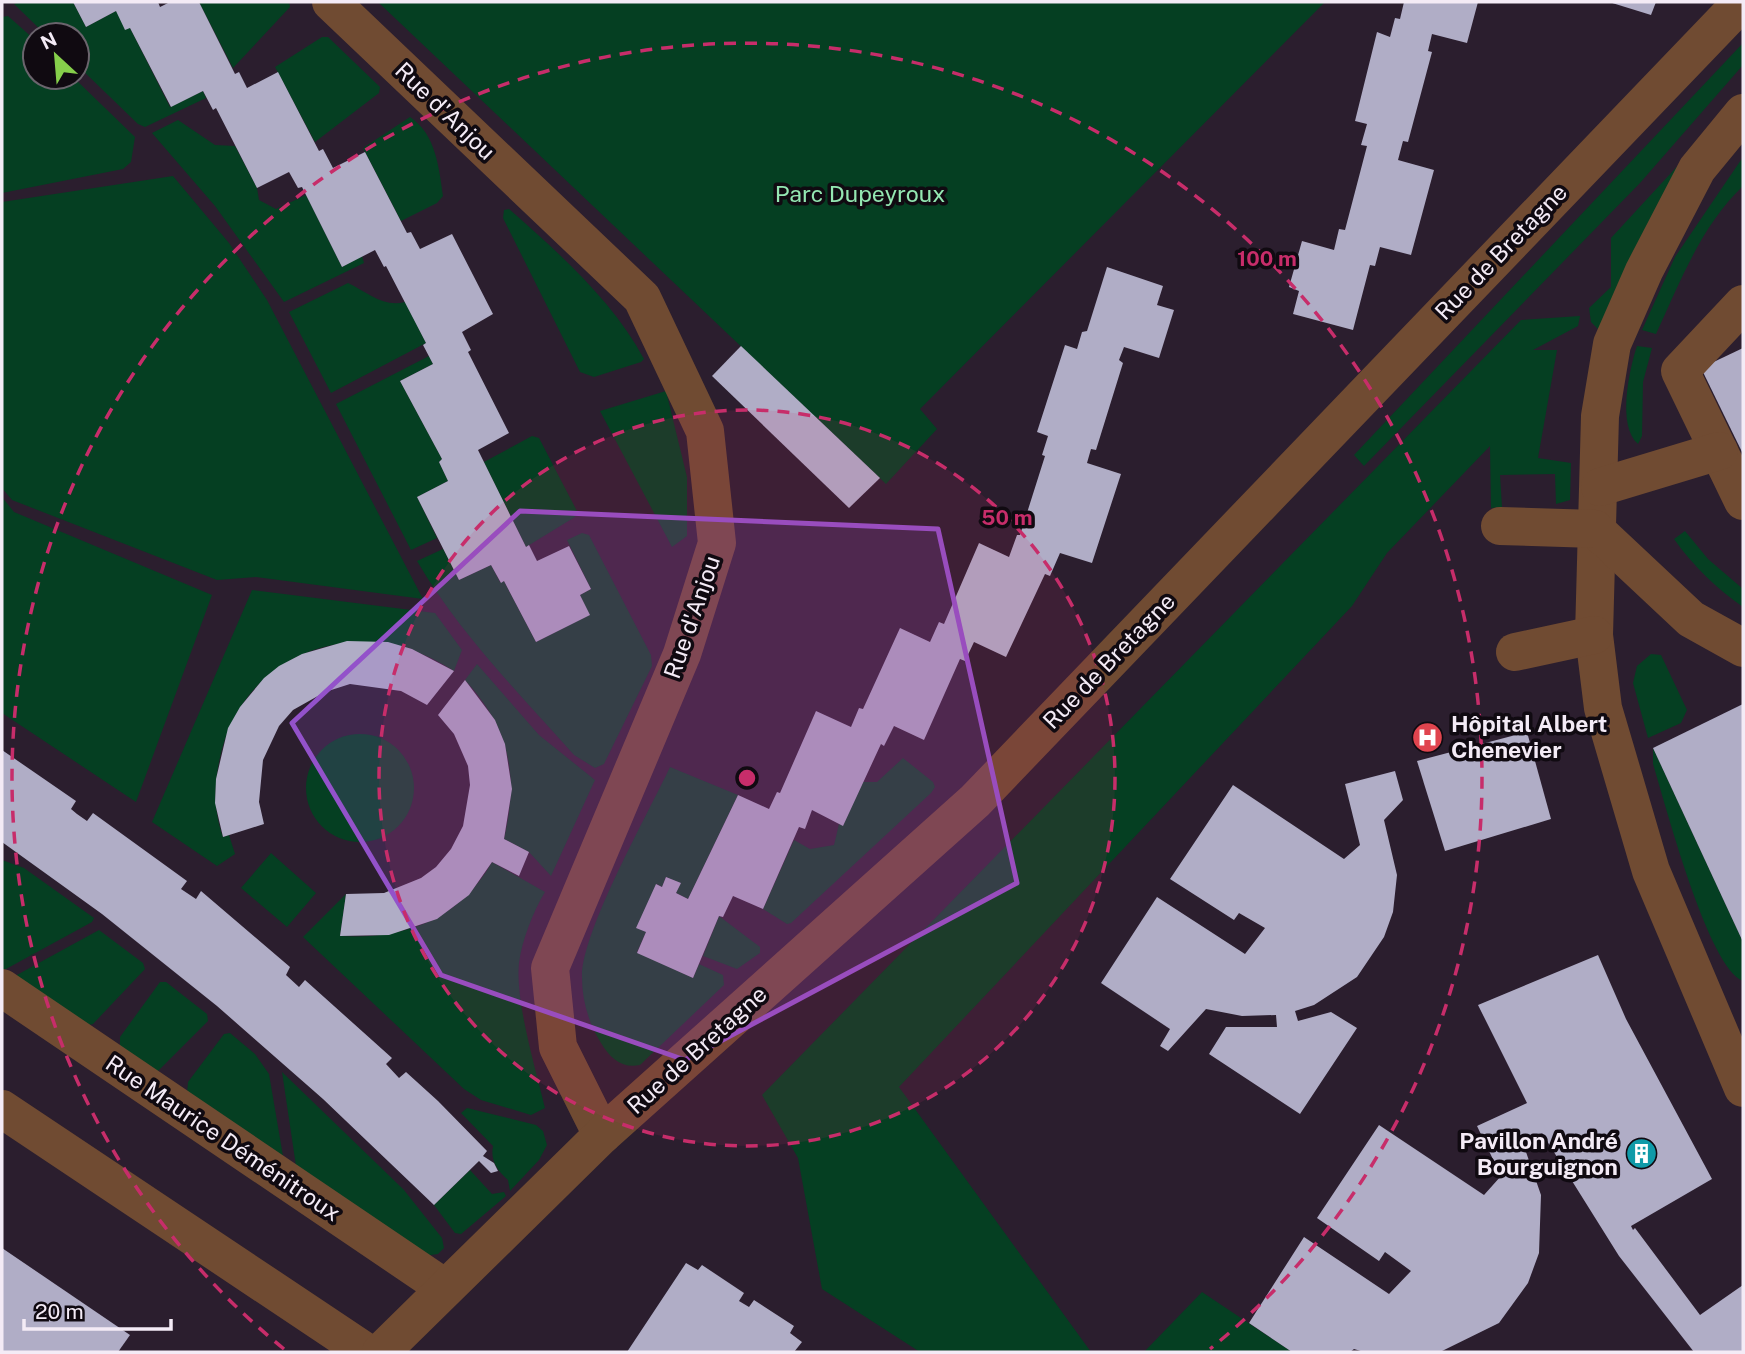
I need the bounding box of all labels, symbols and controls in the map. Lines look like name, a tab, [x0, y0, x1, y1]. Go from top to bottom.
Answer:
north arrow	[21, 21, 91, 91]
text: N	[37, 28, 60, 54]
street label: Rue d'Anjou	[390, 56, 501, 165]
street label: Rue de Bretagne	[1429, 178, 1572, 325]
park label: Parc Dupeyroux	[775, 180, 945, 207]
text: 100 m	[1237, 246, 1297, 271]
text: 50 m	[981, 505, 1033, 530]
street label: Rue d'Anjou	[658, 552, 725, 682]
street label: Rue de Bretagne	[1037, 587, 1180, 734]
place label: Hôpital Albert Chenevier	[1451, 710, 1607, 763]
hospital icon: Hôpital Albert Chenevier	[1411, 720, 1445, 754]
centre of rings	[735, 766, 759, 790]
street label: Rue de Bretagne	[621, 980, 772, 1119]
street label: Rue Maurice Déménitroux	[101, 1049, 346, 1226]
place label: Pavillon André Bourguignon	[1459, 1127, 1618, 1180]
building icon: Pavillon André Bourguignon	[1624, 1137, 1658, 1171]
scale bar	[24, 1288, 172, 1332]
text: 20 m	[35, 1299, 84, 1324]

